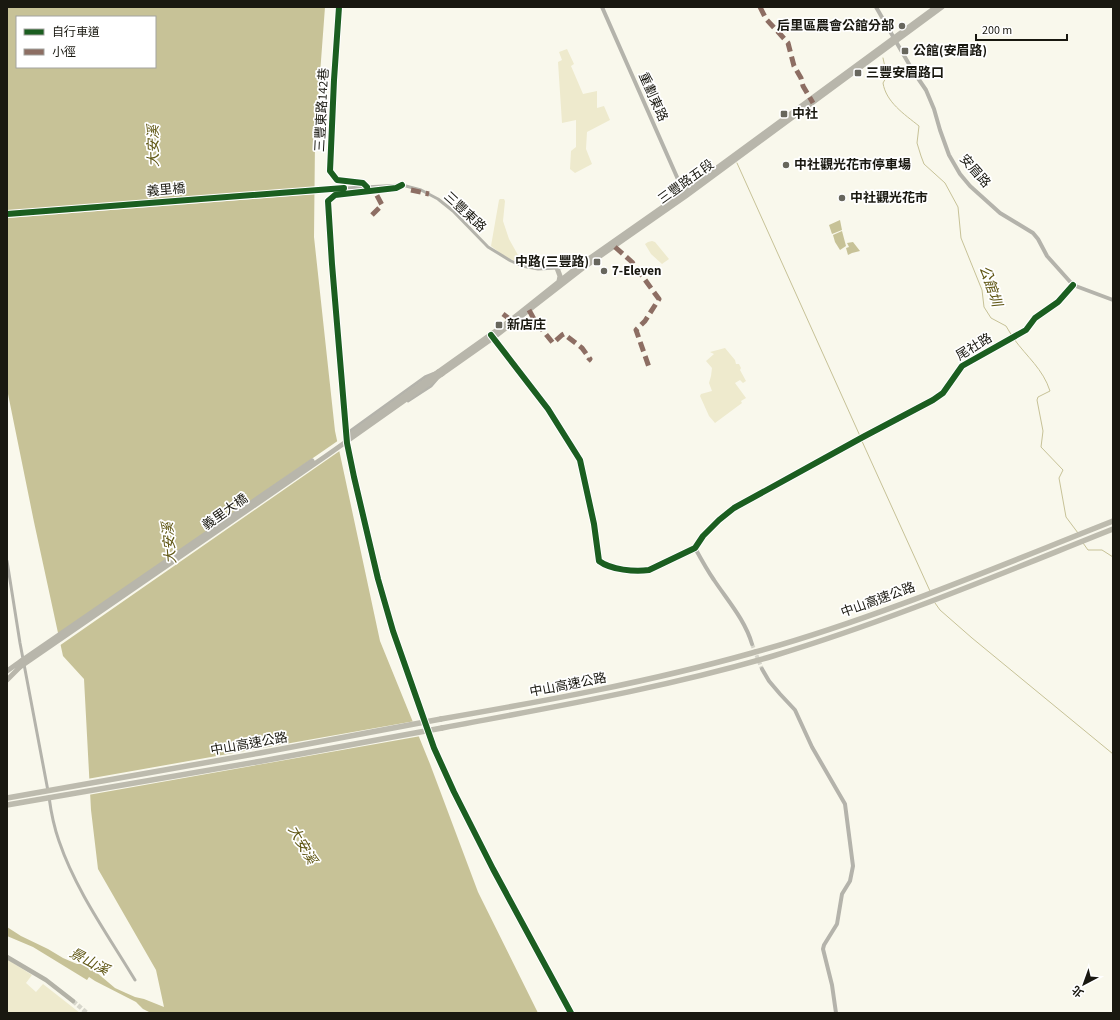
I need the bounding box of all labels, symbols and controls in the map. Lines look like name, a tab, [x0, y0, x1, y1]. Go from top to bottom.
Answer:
legend	[16, 16, 156, 68]
scale bar	[976, 16, 1067, 42]
place label: 后里區農會公館分部	[777, 17, 894, 35]
marker: 后里區農會公館分部	[897, 21, 907, 31]
text: 200 m	[982, 22, 1012, 39]
text: 自行車道	[52, 24, 100, 41]
place label: 公館(安眉路)	[913, 42, 987, 60]
text: 小徑	[52, 44, 76, 61]
marker: 公館(安眉路)	[900, 46, 910, 56]
place label: 三豐安眉路口	[866, 64, 944, 82]
street label: 三豐東路142巷	[311, 67, 333, 153]
marker: 三豐安眉路口	[853, 68, 863, 78]
street label: 重劃東路	[634, 70, 672, 124]
place label: 中社	[792, 105, 818, 123]
marker: 中社	[779, 109, 789, 119]
water label: 大安溪	[144, 123, 164, 167]
street label: 安眉路	[955, 150, 995, 192]
street label: 三豐路五段	[654, 156, 718, 208]
place label: 中社觀光花市停車場	[794, 156, 911, 174]
marker: 中社觀光花市停車場	[781, 160, 791, 170]
street label: 義里橋	[146, 179, 186, 201]
street label: 三豐東路	[440, 188, 490, 236]
place label: 中社觀光花市	[850, 189, 928, 207]
marker: 中社觀光花市	[837, 193, 847, 203]
place label: 中路(三豐路)	[515, 253, 589, 271]
marker: 中路(三豐路)	[592, 257, 602, 267]
place label: 7-Eleven	[612, 262, 662, 280]
water label: 公館圳	[974, 263, 1007, 311]
marker: 7-Eleven	[599, 266, 609, 276]
place label: 新店庄	[507, 316, 546, 334]
marker: 新店庄	[494, 320, 504, 330]
street label: 尾社路	[953, 329, 995, 365]
street label: 義里大橋	[199, 490, 251, 534]
water label: 大安溪	[158, 519, 182, 565]
street label: 中山高速公路	[838, 578, 918, 622]
street label: 中山高速公路	[528, 669, 608, 701]
street label: 中山高速公路	[209, 728, 289, 760]
water label: 大安溪	[283, 822, 322, 870]
water label: 景山溪	[66, 943, 114, 982]
north arrow	[1064, 964, 1104, 1004]
text: 北	[1069, 982, 1087, 1000]

